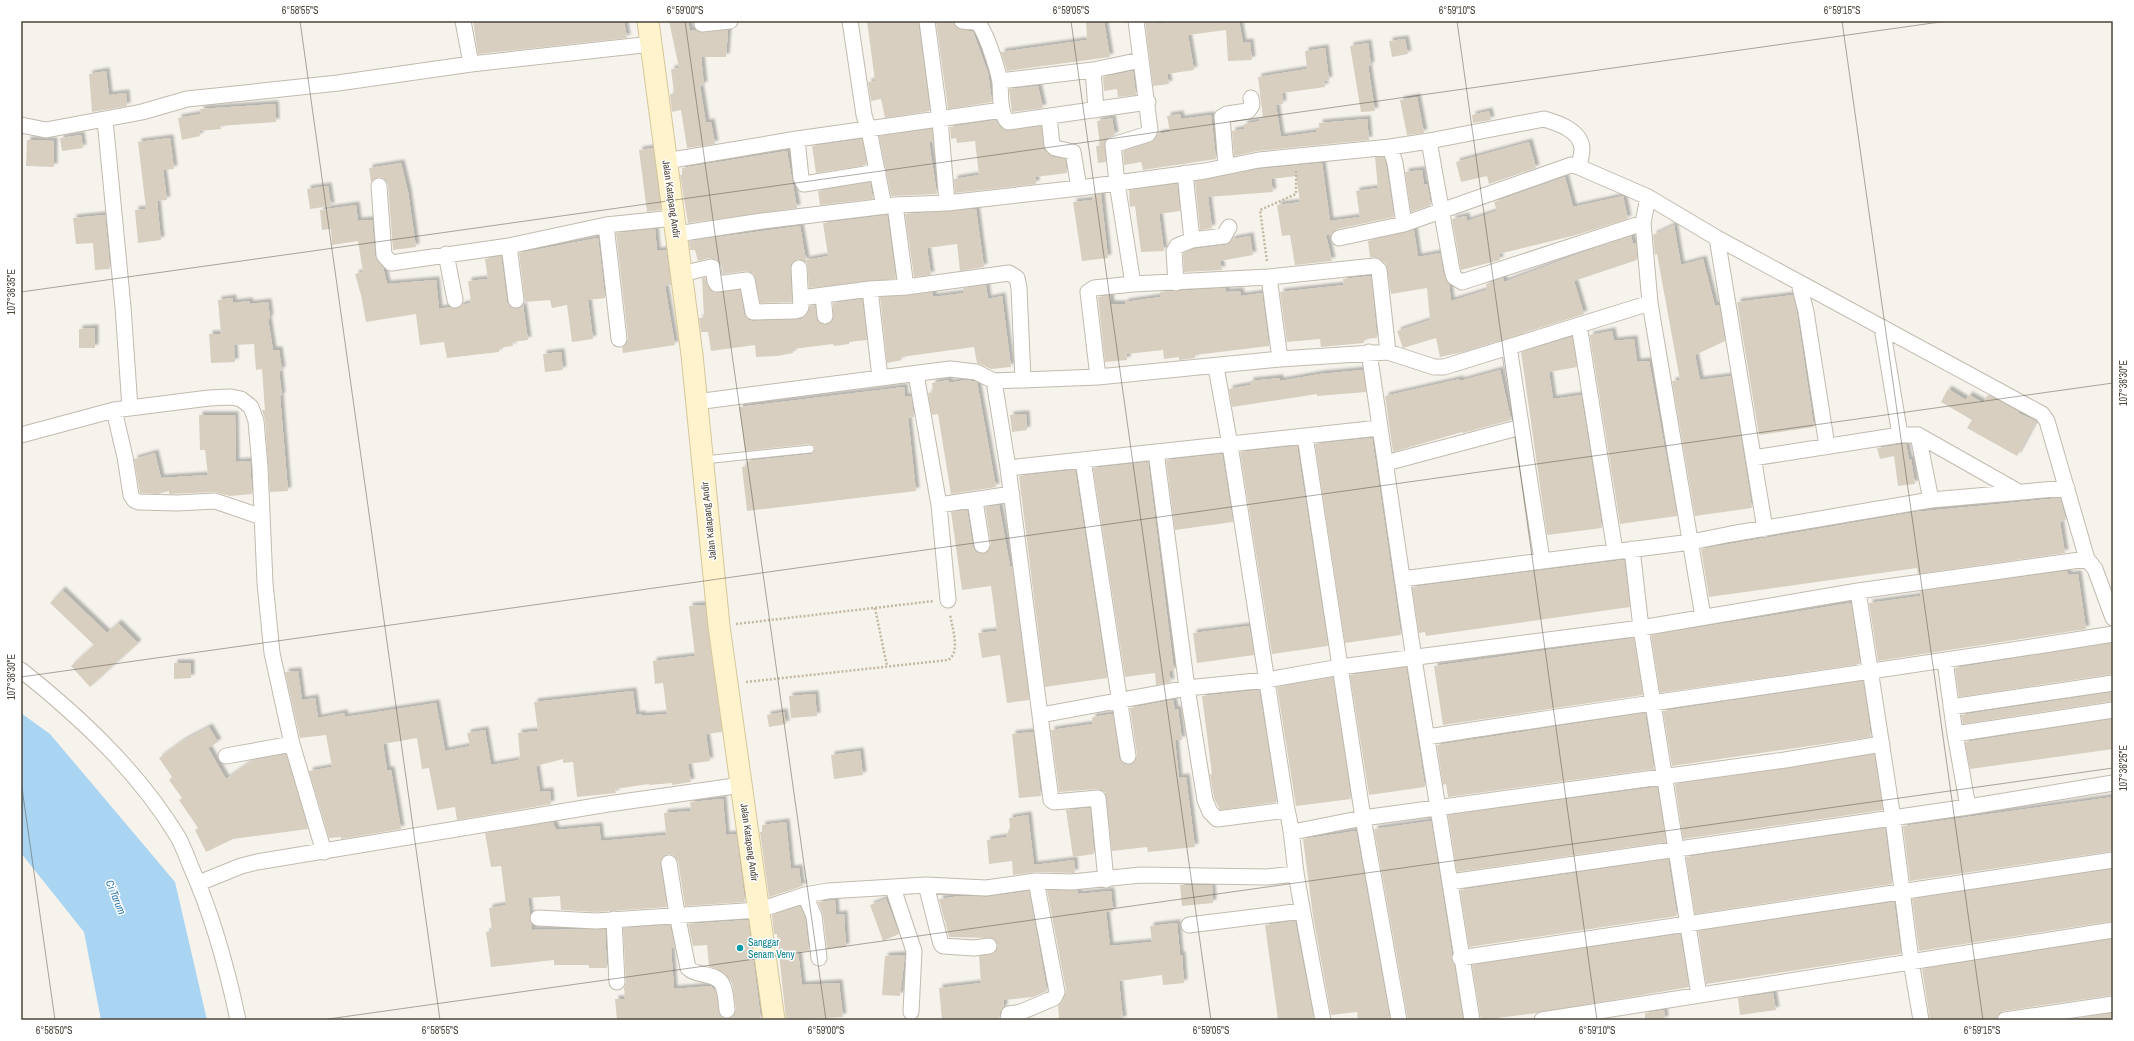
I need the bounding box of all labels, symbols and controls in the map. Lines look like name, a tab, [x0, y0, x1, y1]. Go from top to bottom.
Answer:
text: 6°58'55"S	[282, 4, 319, 17]
text: 6°59'00"S	[667, 4, 704, 17]
text: 6°59'05"S	[1053, 4, 1090, 17]
text: 6°59'10"S	[1439, 4, 1476, 17]
text: 6°59'15"S	[1824, 4, 1861, 17]
street label: Jalan Katapang Andir	[660, 159, 683, 239]
text: 107°36'35"E	[5, 269, 18, 315]
text: 107°36'30"E	[2117, 360, 2130, 406]
street label: Jalan Katapang Andir	[698, 481, 719, 561]
text: 107°36'30"E	[5, 654, 18, 700]
text: 107°36'25"E	[2117, 745, 2130, 791]
street label: Jalan Katapang Andir	[738, 802, 761, 882]
water label: Ci Tarum	[103, 878, 129, 917]
place label: Sanggar Senam Veny	[748, 936, 795, 961]
marker: Sanggar Senam Veny	[735, 943, 745, 953]
text: 6°58'50"S	[36, 1024, 73, 1037]
text: 6°58'55"S	[422, 1024, 459, 1037]
text: 6°59'00"S	[808, 1024, 845, 1037]
text: 6°59'05"S	[1193, 1024, 1230, 1037]
text: 6°59'10"S	[1579, 1024, 1616, 1037]
text: 6°59'15"S	[1964, 1024, 2001, 1037]

